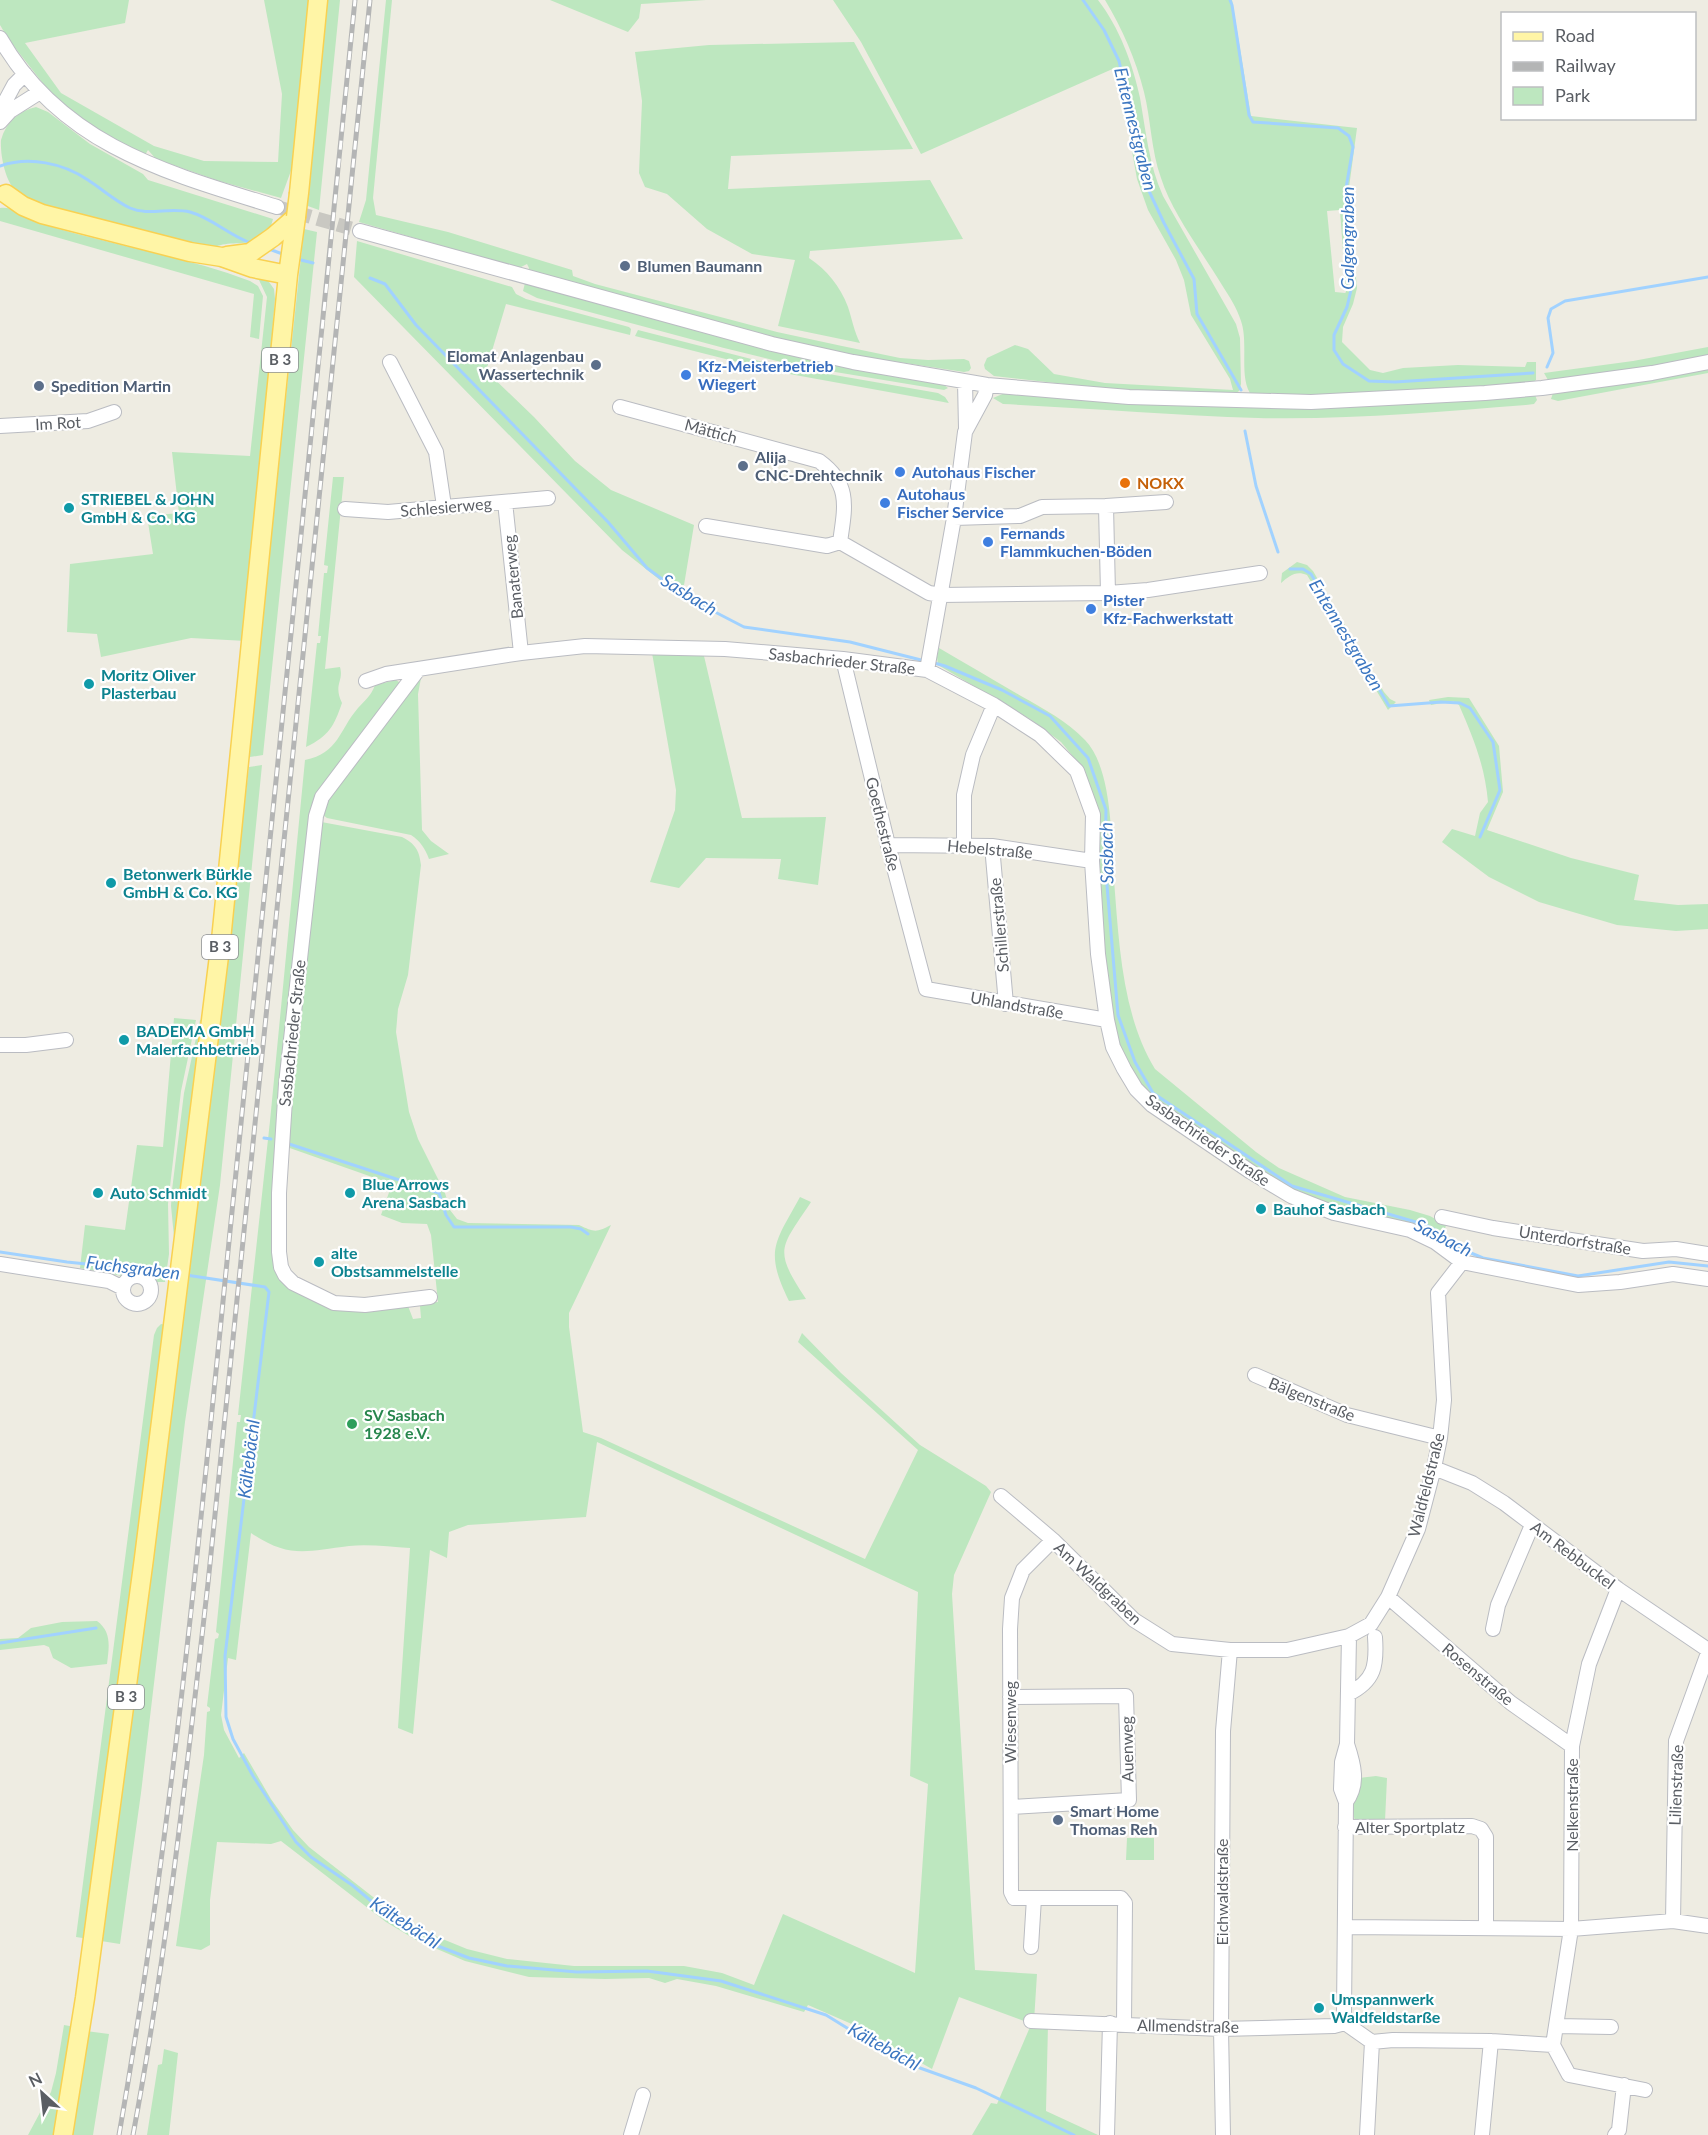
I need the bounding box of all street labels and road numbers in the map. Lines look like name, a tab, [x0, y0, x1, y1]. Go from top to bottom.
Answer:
road number: B 3	[262, 348, 298, 372]
street label: Im Rot	[35, 412, 82, 433]
street label: Mättich	[683, 414, 740, 447]
street label: Schlesierweg	[399, 493, 492, 520]
street label: Banaterweg	[499, 534, 526, 620]
street label: Sasbachrieder Straße	[768, 643, 916, 678]
street label: Goethestraße	[863, 775, 904, 873]
street label: Hebelstraße	[947, 835, 1034, 862]
street label: Schillerstraße	[985, 877, 1012, 973]
road number: B 3	[202, 935, 238, 959]
street label: Sasbachrieder Straße	[274, 959, 309, 1107]
street label: Uhlandstraße	[969, 987, 1065, 1022]
street label: Sasbachrieder Straße	[1142, 1090, 1274, 1190]
street label: Unterdorfstraße	[1518, 1221, 1633, 1258]
street label: Bälgenstraße	[1266, 1373, 1358, 1424]
street label: Waldfeldstraße	[1403, 1431, 1448, 1539]
street label: Am Rebbuckel	[1527, 1517, 1619, 1592]
street label: Am Waldgraben	[1051, 1537, 1146, 1628]
street label: Rosenstraße	[1439, 1638, 1518, 1709]
street label: Wiesenweg	[1000, 1681, 1019, 1763]
road number: B 3	[108, 1685, 144, 1709]
street label: Auenweg	[1116, 1716, 1137, 1782]
street label: Lilienstraße	[1665, 1744, 1686, 1826]
street label: Nelkenstraße	[1562, 1758, 1581, 1852]
street label: Alter Sportplatz	[1355, 1817, 1465, 1836]
street label: Eichwaldstraße	[1212, 1839, 1231, 1945]
street label: Allmendstraße	[1137, 2015, 1239, 2036]

